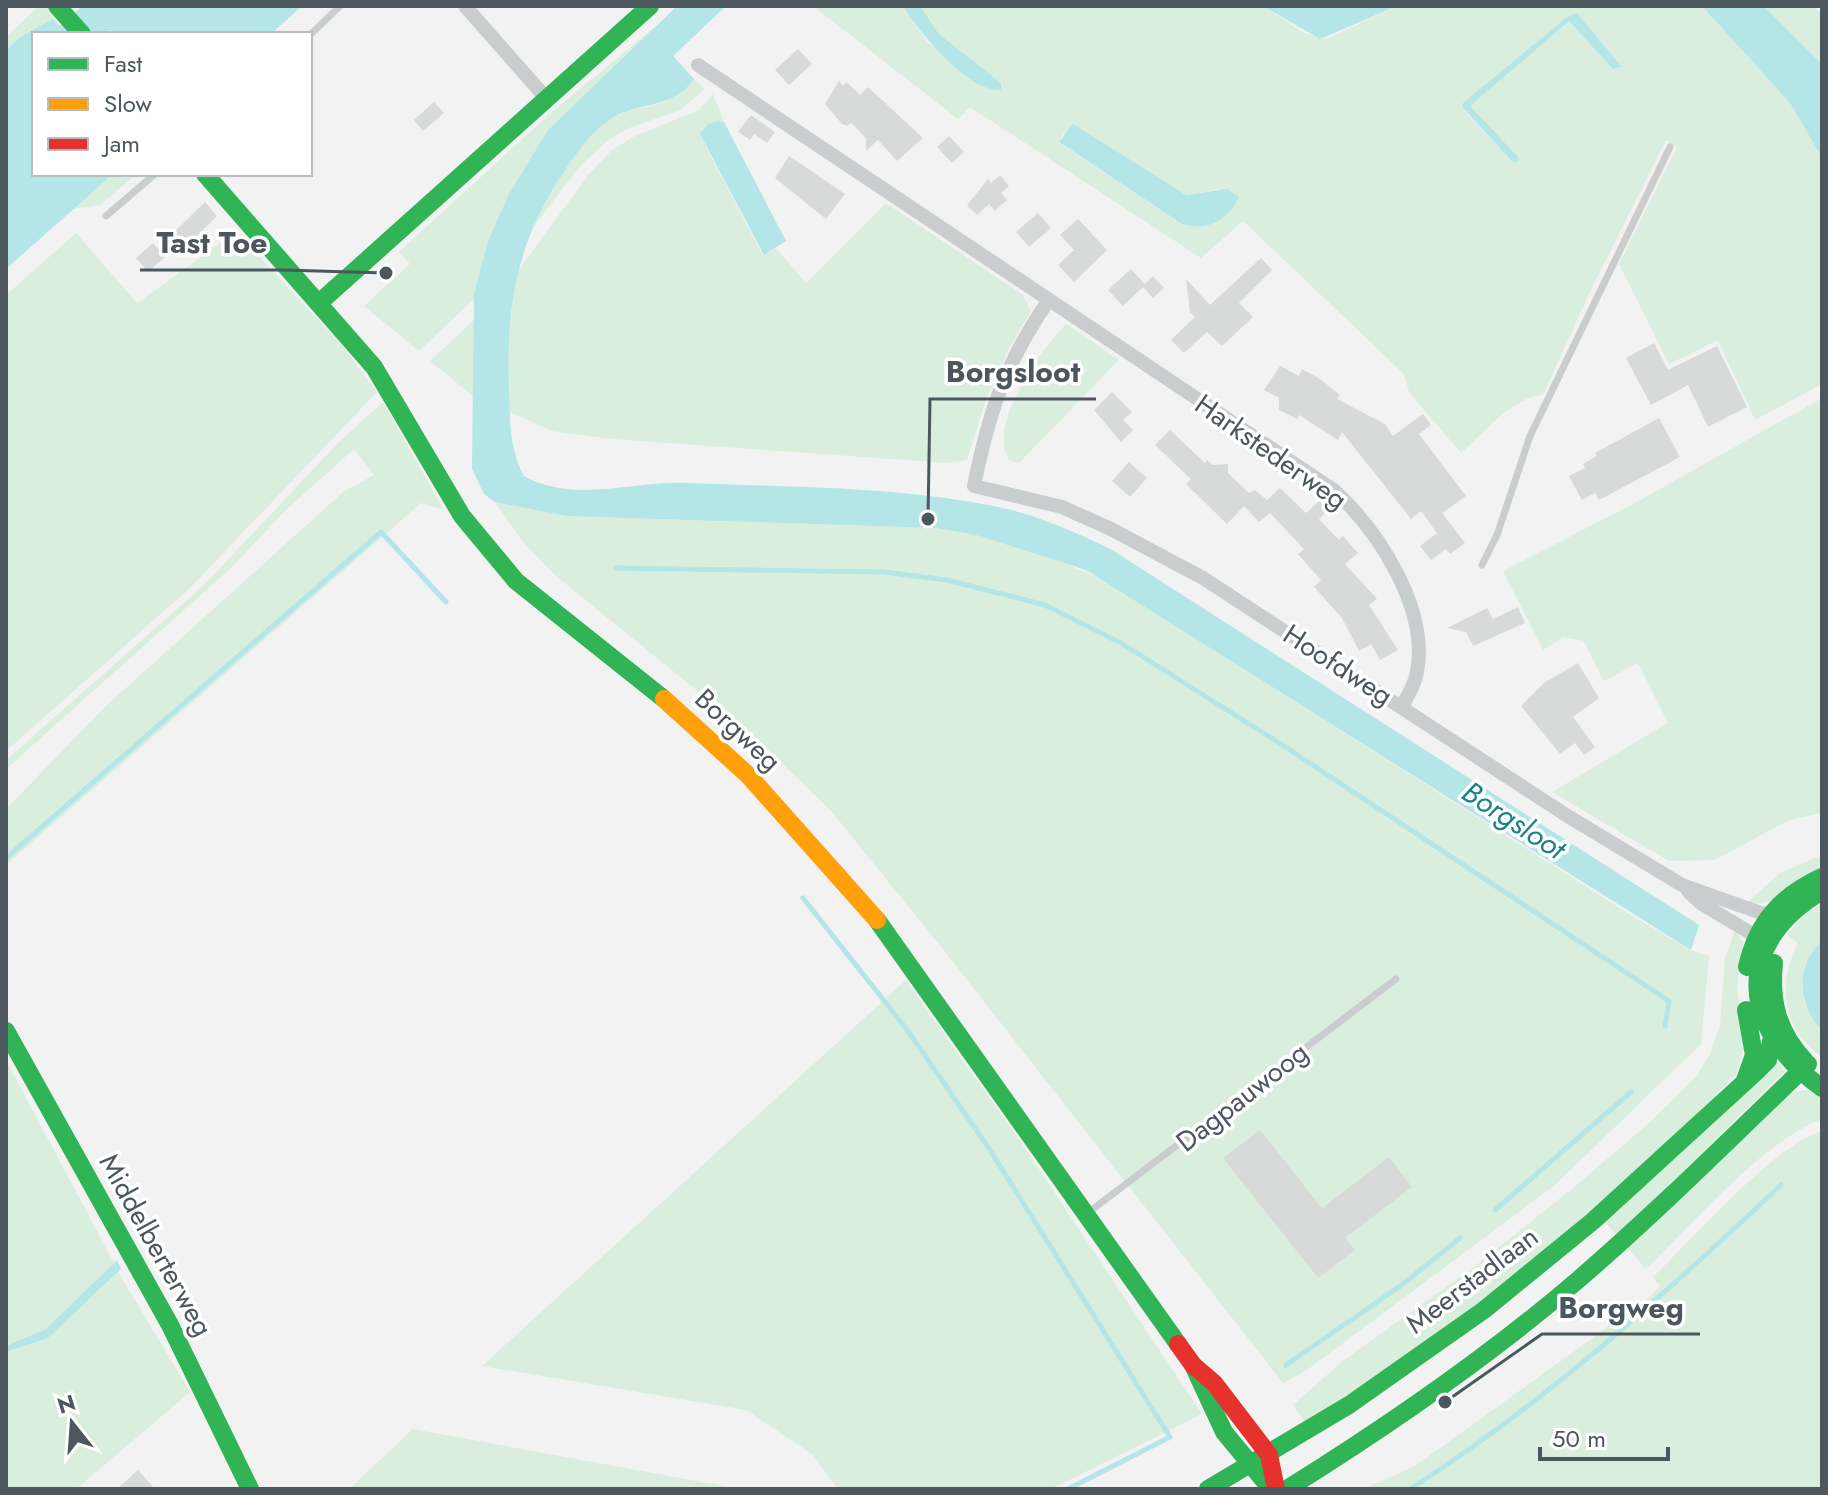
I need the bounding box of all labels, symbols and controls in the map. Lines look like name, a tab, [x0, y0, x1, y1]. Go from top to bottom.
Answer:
legend	[32, 32, 312, 176]
text: Fast	[104, 46, 142, 81]
text: Slow	[104, 86, 152, 121]
text: Jam	[101, 126, 140, 161]
callout: Tast Toe	[140, 216, 283, 270]
text: Tast Toe	[157, 221, 267, 264]
callout: Borgsloot	[930, 345, 1096, 399]
text: Borgsloot	[946, 350, 1081, 393]
street label: Harkstederweg	[1186, 384, 1356, 520]
street label: Hoofdweg	[1275, 614, 1401, 716]
street label: Borgweg	[686, 679, 790, 781]
water label: Borgsloot	[1454, 771, 1576, 871]
street label: Dagpauwoog	[1167, 1032, 1317, 1162]
street label: Middelberterweg	[89, 1146, 223, 1344]
street label: Meerstadlaan	[1397, 1216, 1547, 1344]
callout: Borgweg	[1542, 1280, 1700, 1334]
text: Borgweg	[1558, 1286, 1684, 1329]
north arrow	[32, 1383, 112, 1463]
text: N	[53, 1386, 79, 1422]
scale bar	[1540, 1411, 1668, 1461]
text: 50 m	[1552, 1421, 1606, 1456]

